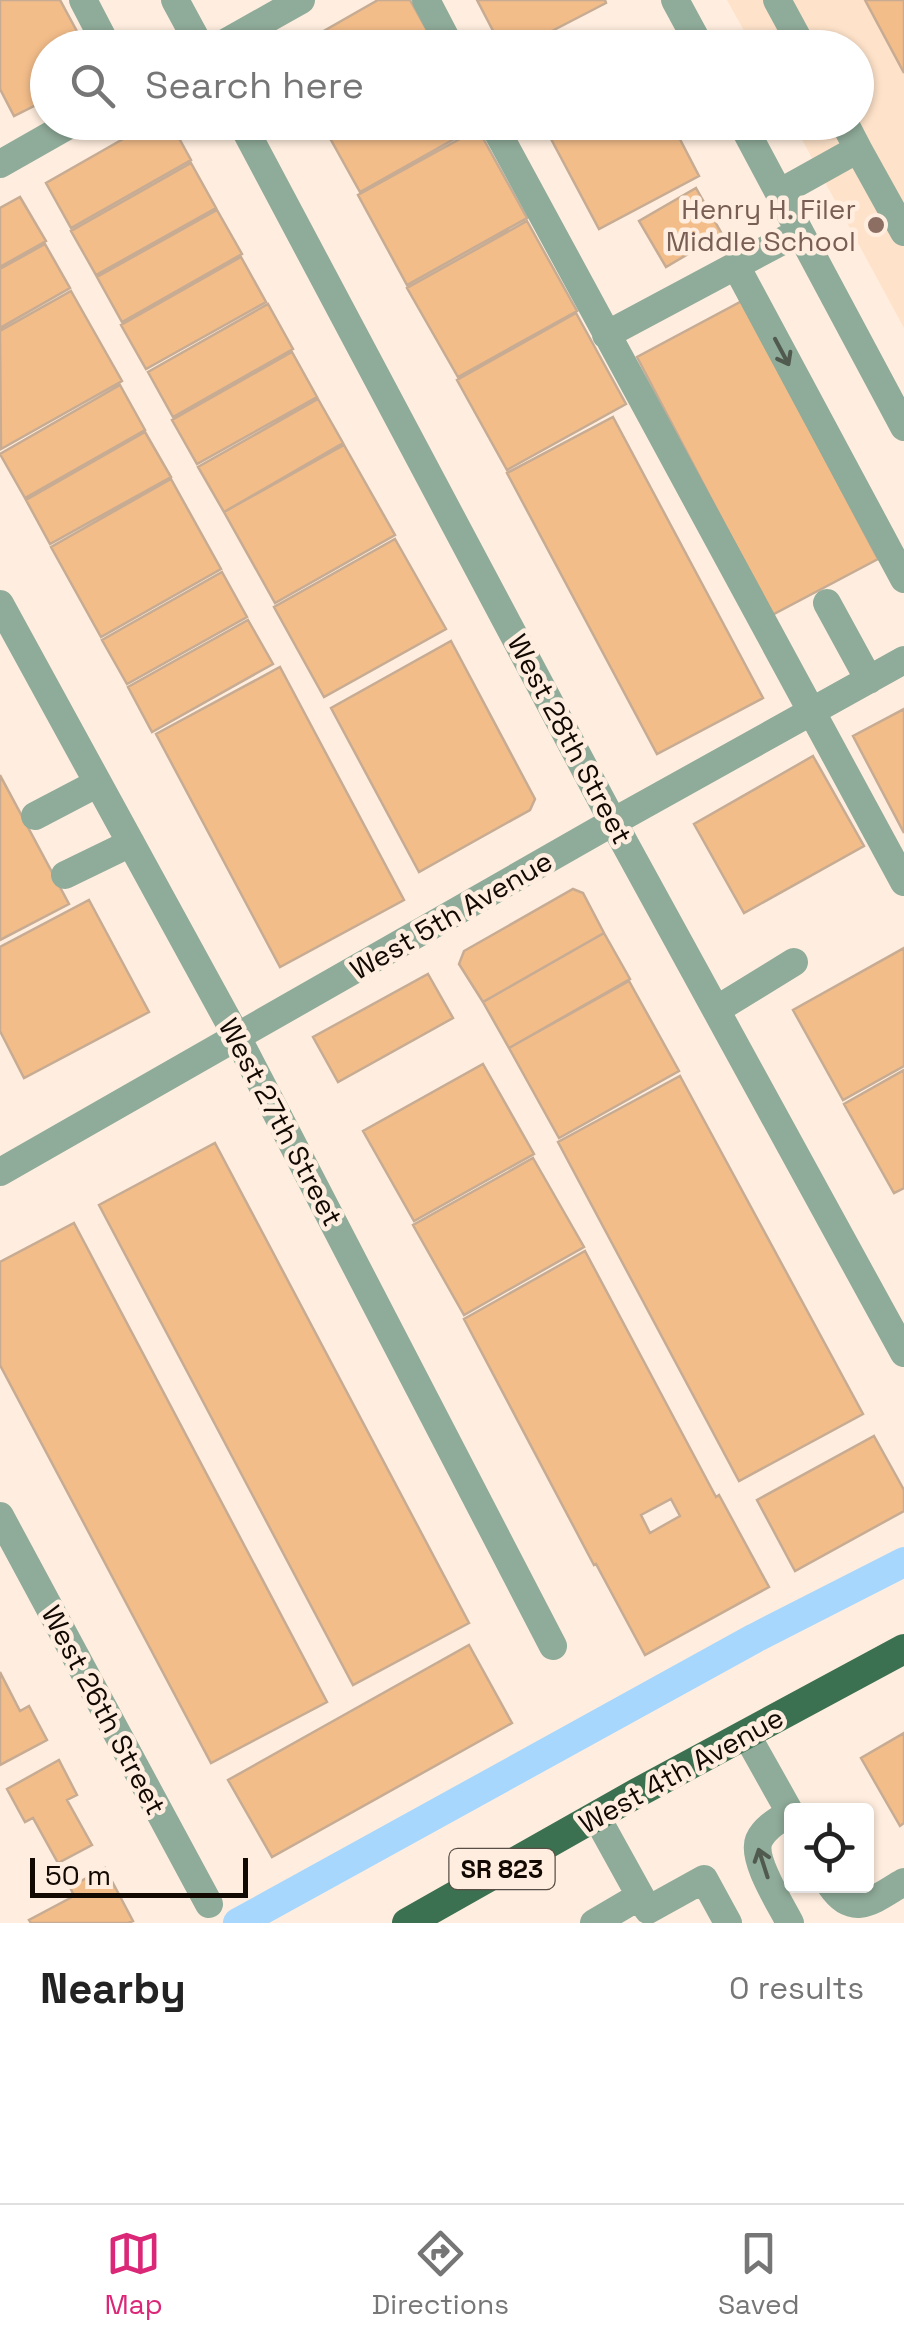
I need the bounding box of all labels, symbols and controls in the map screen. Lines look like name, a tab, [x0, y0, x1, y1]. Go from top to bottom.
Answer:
search box	[30, 30, 874, 140]
icon: search	[65, 58, 120, 113]
text: Search here	[145, 61, 364, 109]
place label: Henry H. Filer Middle School	[666, 191, 856, 259]
marker: Henry H. Filer Middle School	[865, 214, 887, 236]
one-way arrow	[773, 336, 792, 366]
street label: West 28th Street	[500, 628, 640, 850]
street label: West 5th Avenue	[343, 842, 559, 988]
street label: West 27th Street	[211, 1012, 351, 1232]
street label: West 26th Street	[34, 1599, 174, 1821]
street label: West 4th Avenue	[572, 1699, 790, 1841]
map controls	[784, 1803, 874, 1893]
button: locate	[784, 1803, 874, 1893]
one-way arrow	[753, 1848, 771, 1880]
road number: SR 823	[450, 1849, 554, 1889]
scale bar	[30, 1853, 248, 1898]
text: 50 m	[45, 1857, 111, 1893]
text: Nearby	[40, 1962, 186, 2015]
text: 0 results	[729, 1968, 864, 2008]
tab: Map	[104, 2226, 163, 2322]
tab: Directions	[372, 2226, 509, 2322]
tab: Saved	[718, 2226, 800, 2322]

